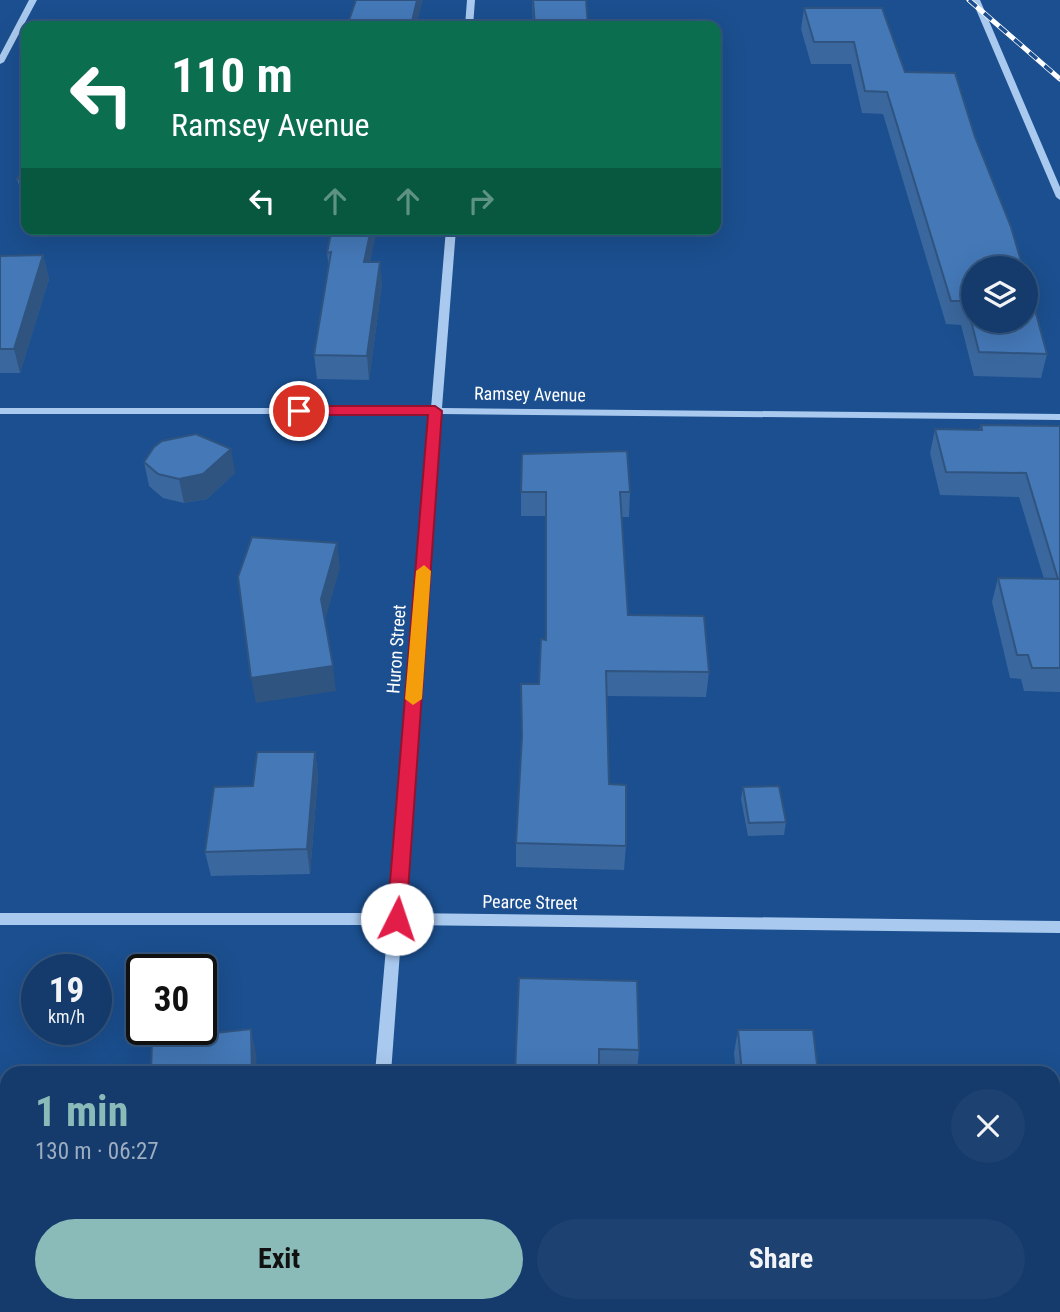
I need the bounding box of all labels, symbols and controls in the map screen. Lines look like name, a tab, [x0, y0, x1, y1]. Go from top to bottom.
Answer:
text: 110 m	[171, 47, 293, 104]
icon: left	[56, 49, 147, 140]
text: Ramsey Avenue	[171, 106, 370, 144]
icon: left	[243, 182, 281, 220]
icon: ahead	[316, 182, 354, 220]
icon: ahead	[389, 182, 427, 220]
icon: right	[462, 182, 500, 220]
map controls	[961, 256, 1038, 333]
button: layers	[961, 256, 1038, 333]
pin	[269, 381, 329, 441]
street label: Ramsey Avenue	[474, 383, 586, 405]
icon: arrive	[280, 392, 318, 430]
street label: Huron Street	[382, 604, 410, 694]
position arrow	[360, 882, 434, 956]
street label: Pearce Street	[482, 891, 578, 913]
speed limit sign: 30	[126, 954, 217, 1045]
text: 19	[49, 970, 84, 1011]
text: km/h	[48, 1006, 85, 1027]
text: 1 min	[35, 1087, 128, 1136]
button: close	[951, 1089, 1025, 1163]
text: 130 m · 06:27	[35, 1138, 159, 1165]
button: Exit	[35, 1219, 523, 1299]
button: Share	[537, 1219, 1025, 1299]

